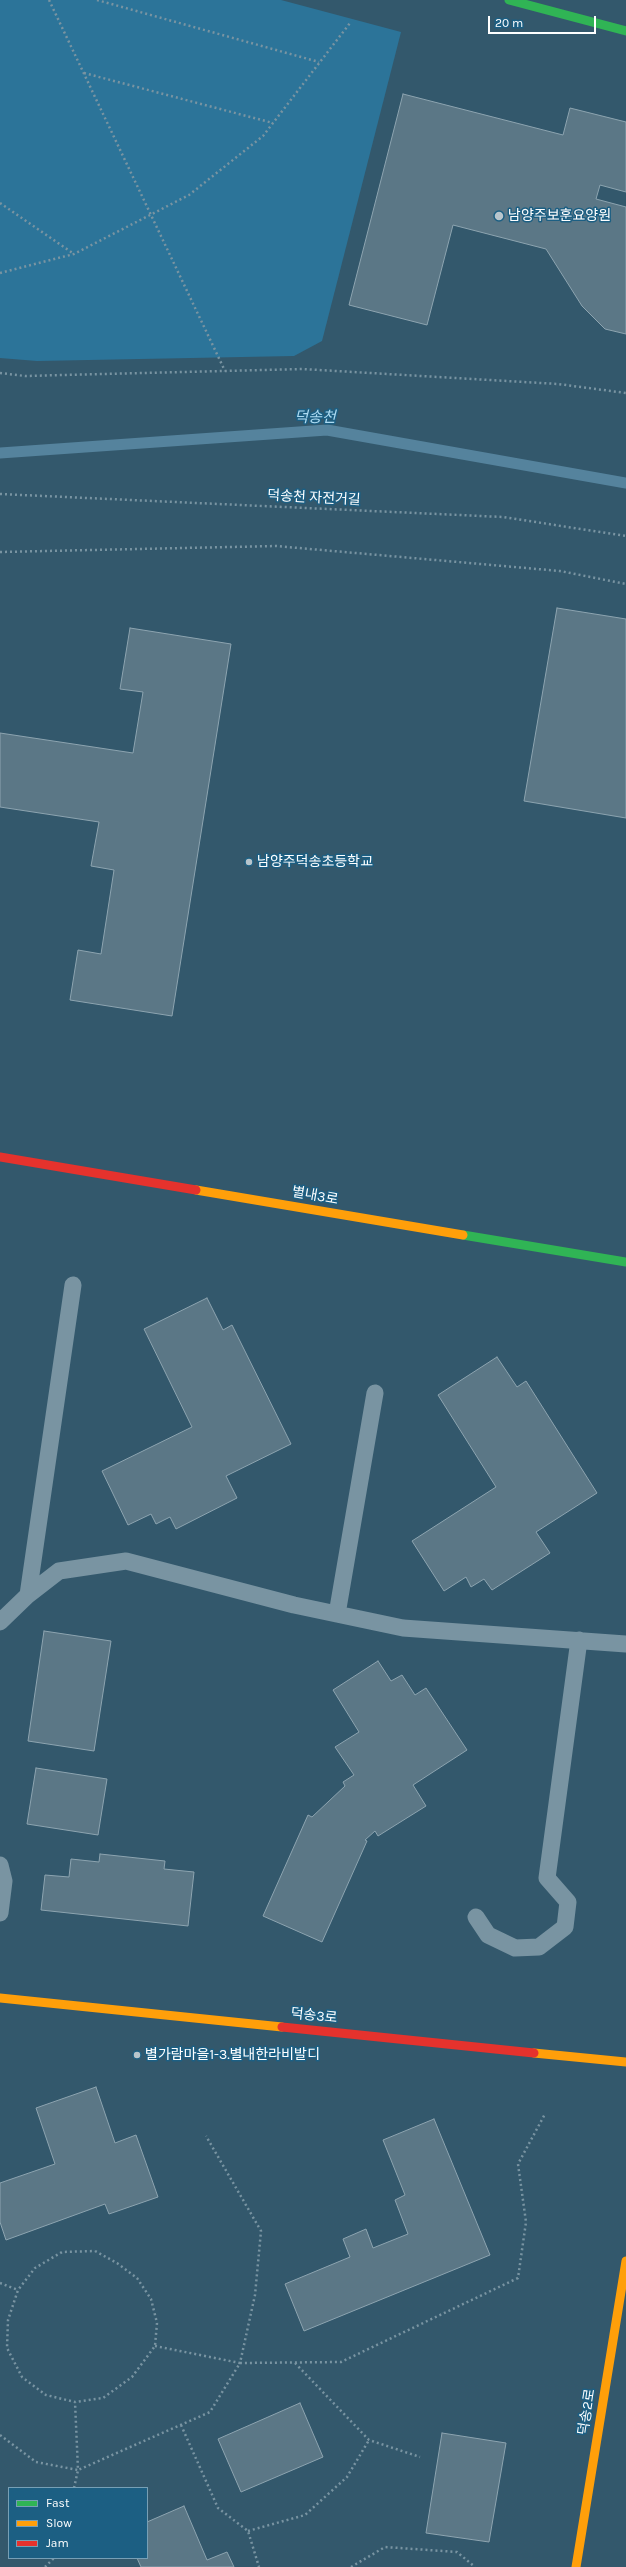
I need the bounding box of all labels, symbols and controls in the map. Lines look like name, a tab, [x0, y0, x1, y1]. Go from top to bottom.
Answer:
scale bar	[490, 8, 598, 34]
text: 20 m	[495, 16, 523, 30]
place label: 남양주보훈요양원	[508, 208, 611, 224]
marker: 남양주보훈요양원	[493, 210, 505, 222]
water label: 덕송천	[294, 409, 336, 427]
street label: 덕송천 자전거길	[267, 487, 361, 509]
place label: 남양주덕송초등학교	[257, 854, 373, 870]
marker: 남양주덕송초등학교	[244, 857, 254, 867]
street label: 별내3로	[290, 1184, 340, 1208]
street label: 덕송3로	[290, 2005, 338, 2027]
place label: 별가람마을1-3.별내한라비발디	[145, 2047, 320, 2063]
marker: 별가람마을1-3.별내한라비발디	[132, 2050, 142, 2060]
street label: 덕송2로	[575, 2388, 599, 2436]
legend	[8, 2487, 148, 2559]
text: Fast	[46, 2496, 69, 2510]
text: Slow	[46, 2516, 72, 2530]
text: Jam	[46, 2536, 69, 2550]

